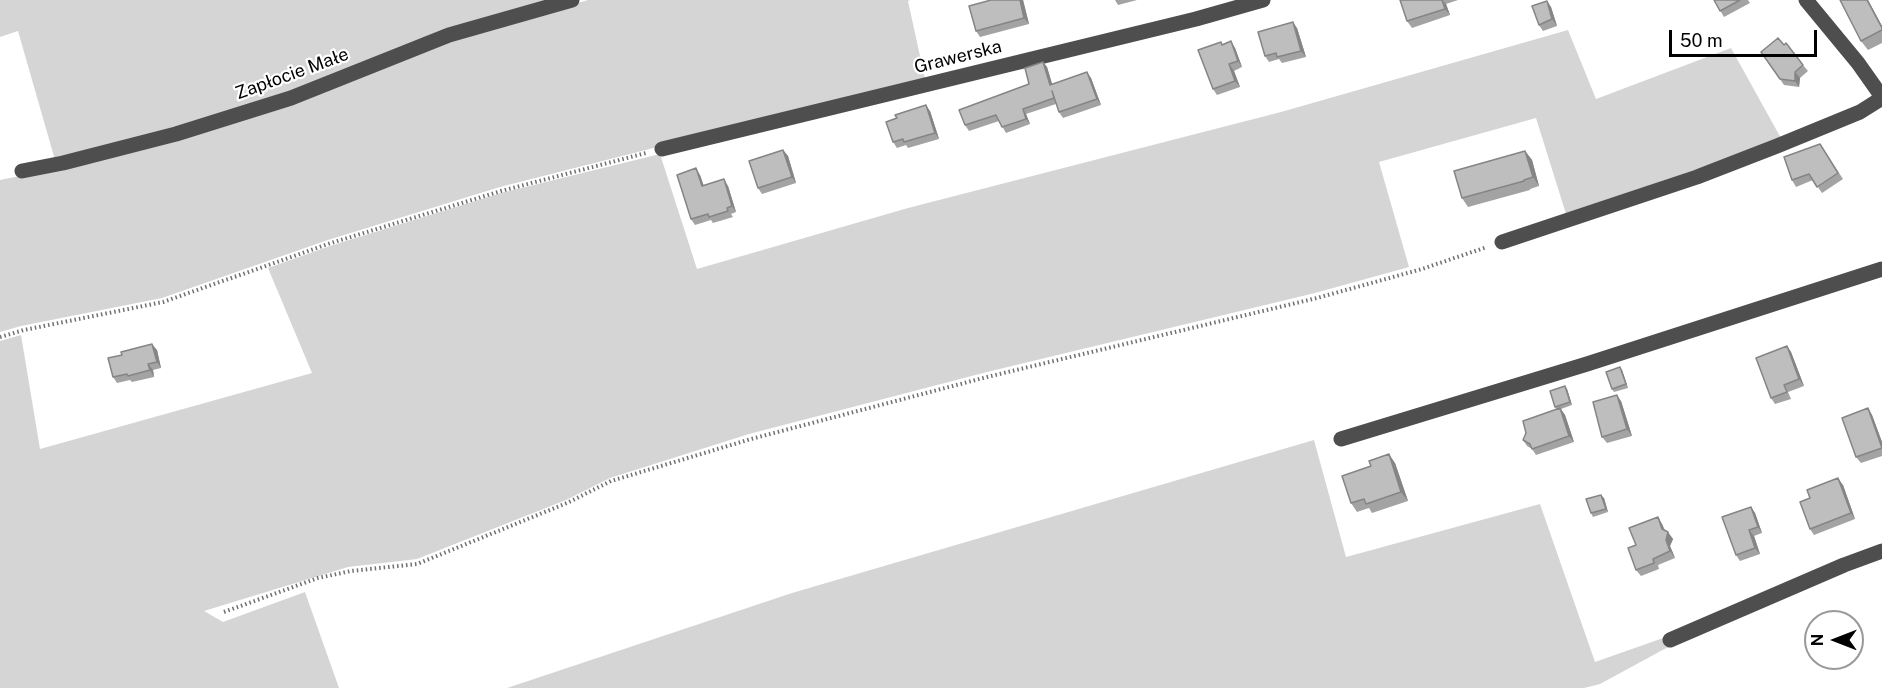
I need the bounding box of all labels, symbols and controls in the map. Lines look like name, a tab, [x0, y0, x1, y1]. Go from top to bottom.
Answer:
scale bar	[1672, 18, 1820, 56]
text: 50 m	[1680, 30, 1723, 51]
street label: Grawerska	[912, 36, 1004, 78]
street label: Zapłocie Małe	[232, 44, 352, 104]
north arrow	[1804, 610, 1864, 670]
text: N	[1808, 634, 1827, 646]

